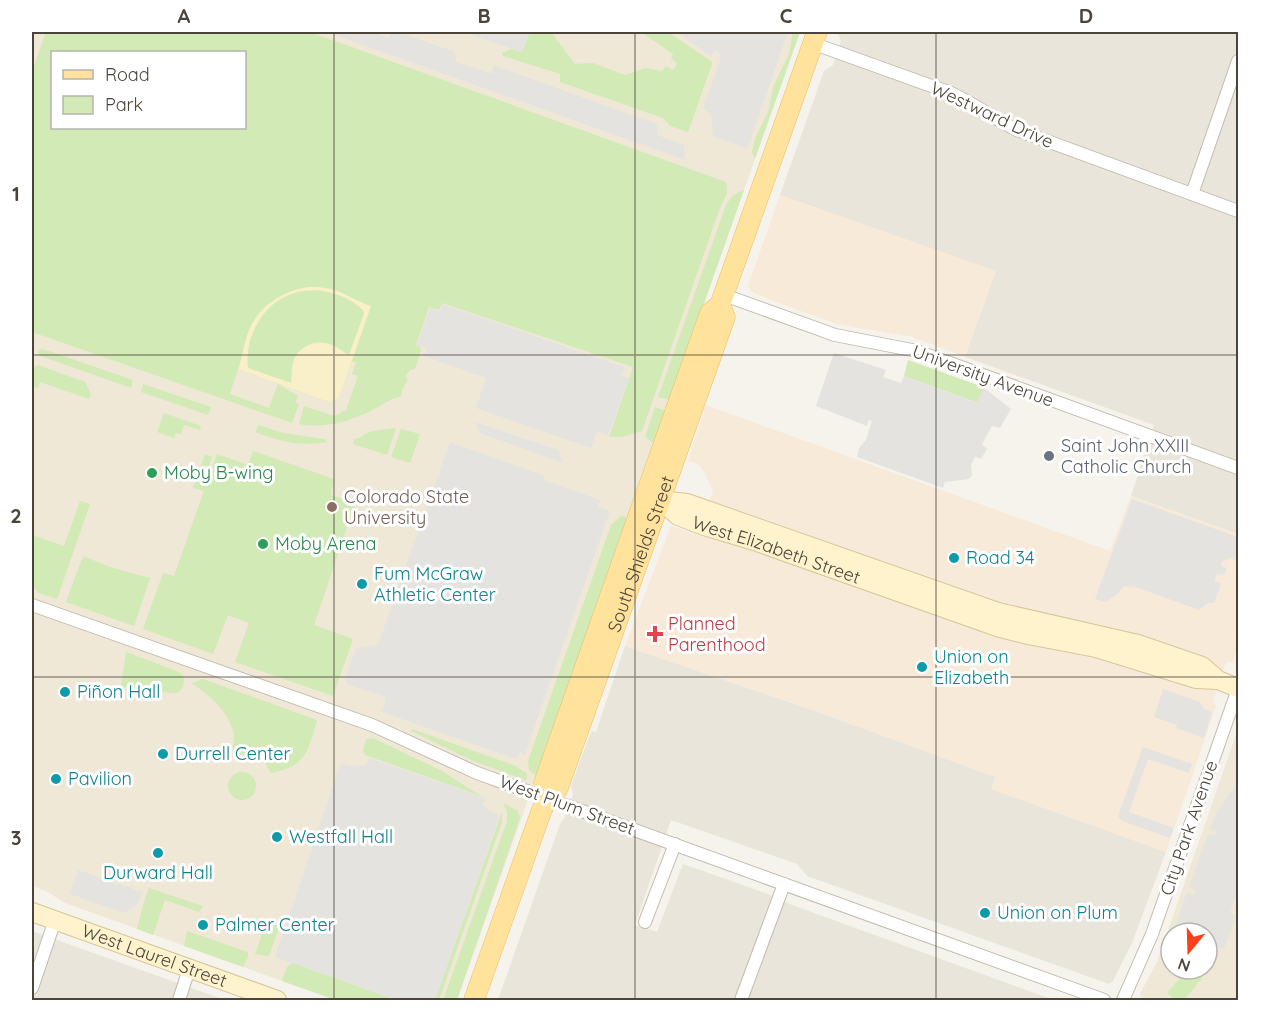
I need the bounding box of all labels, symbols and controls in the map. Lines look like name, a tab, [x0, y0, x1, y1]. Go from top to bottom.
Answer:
text: A	[178, 3, 191, 28]
text: B	[477, 3, 491, 28]
text: C	[780, 3, 793, 28]
text: D	[1079, 3, 1093, 28]
legend	[51, 51, 246, 129]
text: Road	[105, 63, 150, 86]
street label: Westward Drive	[927, 76, 1057, 153]
text: Park	[105, 93, 143, 116]
text: 1	[12, 181, 20, 206]
street label: University Avenue	[909, 339, 1057, 412]
place label: Saint John XXIII Catholic Church	[1061, 434, 1191, 478]
marker: Saint John XXIII Catholic Church	[1042, 449, 1056, 463]
place label: Moby B-wing	[164, 461, 274, 484]
marker: Moby B-wing	[145, 466, 159, 480]
street label: South Shields Street	[602, 472, 679, 635]
place label: Colorado State University	[344, 485, 469, 529]
marker: Colorado State University	[325, 500, 339, 514]
text: 2	[10, 503, 22, 528]
street label: West Elizabeth Street	[689, 510, 864, 589]
place label: Moby Arena	[275, 532, 376, 555]
marker: Moby Arena	[256, 537, 270, 551]
place label: Road 34	[966, 546, 1035, 569]
marker: Road 34	[947, 551, 961, 565]
place label: Fum McGraw Athletic Center	[374, 562, 496, 606]
marker: Fum McGraw Athletic Center	[355, 577, 369, 591]
place label: Planned Parenthood	[668, 612, 766, 656]
marker: Planned Parenthood	[646, 625, 664, 643]
place label: Union on Elizabeth	[934, 645, 1009, 689]
marker: Union on Elizabeth	[915, 660, 929, 674]
place label: Piñon Hall	[77, 680, 160, 703]
marker: Piñon Hall	[58, 685, 72, 699]
place label: Durrell Center	[175, 742, 291, 765]
marker: Durrell Center	[156, 747, 170, 761]
street label: City Park Avenue	[1155, 757, 1222, 898]
place label: Pavilion	[68, 767, 132, 790]
street label: West Plum Street	[496, 769, 638, 840]
marker: Pavilion	[49, 772, 63, 786]
text: 3	[11, 825, 21, 850]
place label: Westfall Hall	[289, 825, 393, 848]
marker: Westfall Hall	[270, 830, 284, 844]
marker: Durward Hall	[151, 846, 165, 860]
place label: Durward Hall	[103, 861, 213, 884]
place label: Union on Plum	[997, 901, 1118, 924]
marker: Union on Plum	[978, 906, 992, 920]
place label: Palmer Center	[215, 913, 335, 936]
marker: Palmer Center	[196, 918, 210, 932]
street label: West Laurel Street	[79, 919, 230, 992]
north arrow	[1159, 921, 1219, 981]
text: N	[1175, 954, 1193, 977]

